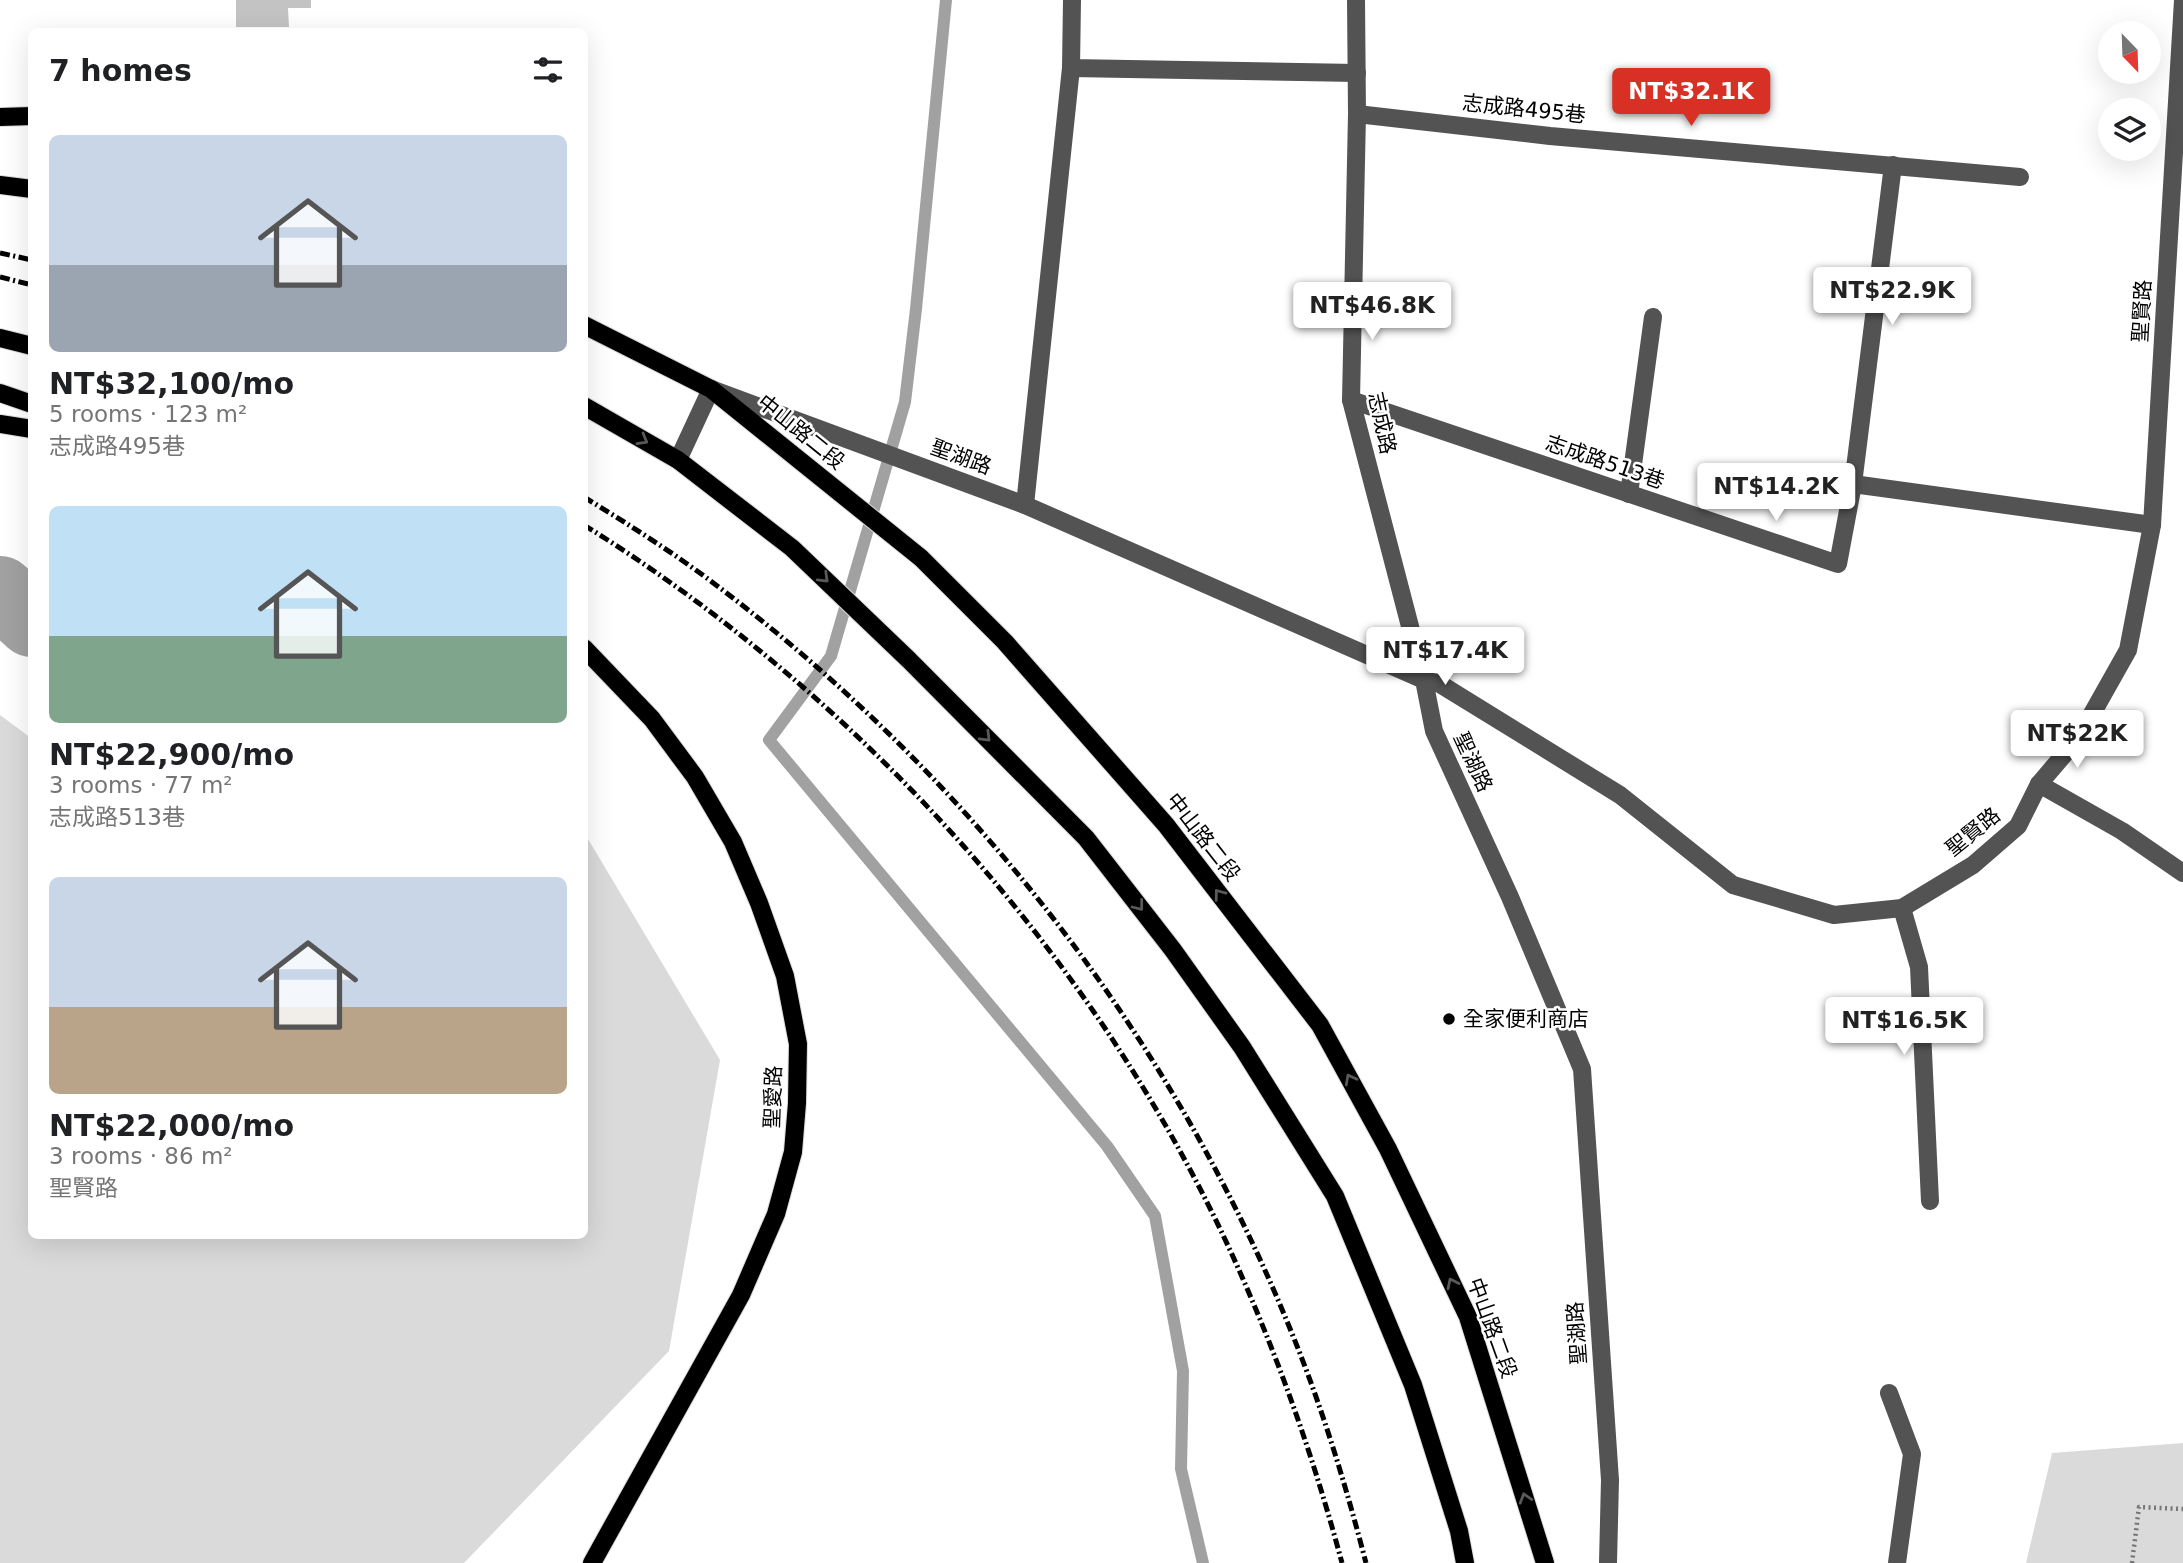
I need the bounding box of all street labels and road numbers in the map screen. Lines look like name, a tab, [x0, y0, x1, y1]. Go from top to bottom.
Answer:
street label: 志成路495巷	[1461, 91, 1587, 127]
street label: 聖賢路	[2128, 279, 2156, 343]
street label: 中山路二段	[753, 390, 849, 474]
street label: 志成路	[1364, 390, 1400, 456]
street label: 志成路513巷	[1542, 430, 1668, 494]
street label: 聖湖路	[927, 435, 995, 479]
street label: 聖湖路	[1449, 728, 1497, 796]
street label: 中山路二段	[1161, 788, 1245, 886]
street label: 聖賢路	[1941, 803, 2005, 861]
street label: 聖愛路	[760, 1065, 786, 1129]
street label: 中山路二段	[1463, 1275, 1521, 1381]
street label: 聖湖路	[1563, 1301, 1591, 1365]

